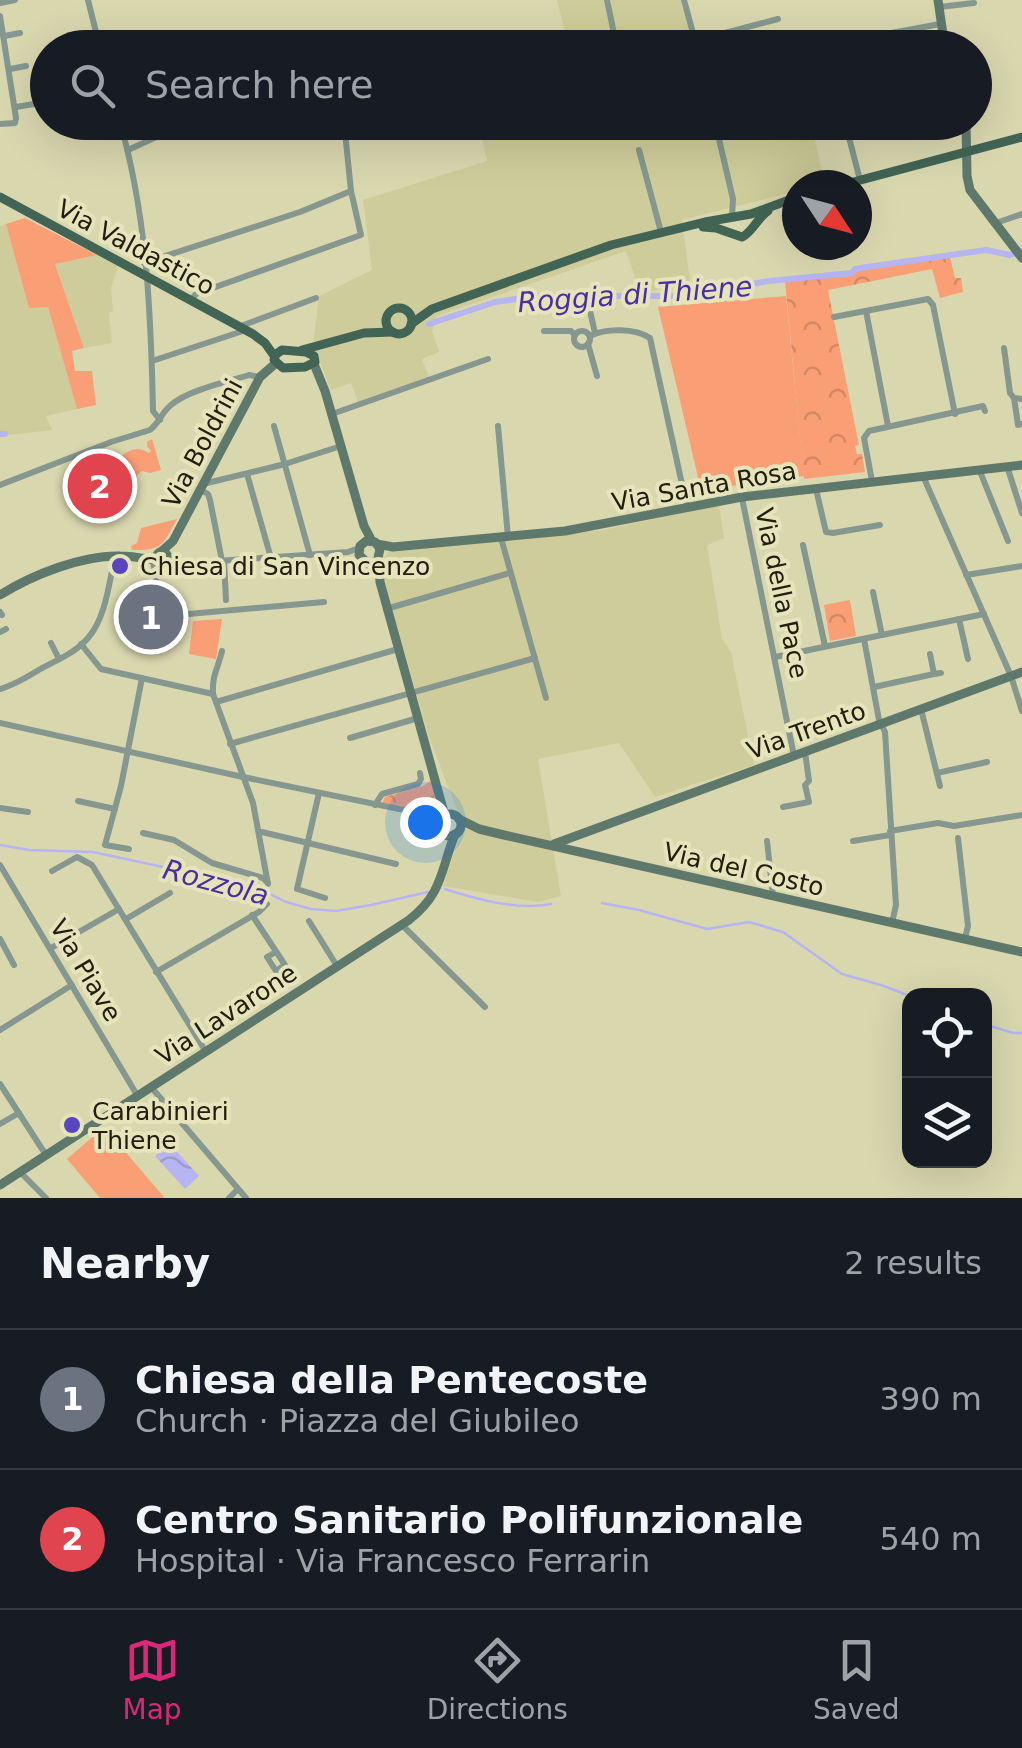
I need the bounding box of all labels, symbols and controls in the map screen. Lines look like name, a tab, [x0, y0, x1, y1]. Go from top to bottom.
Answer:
search box	[30, 30, 992, 140]
icon: search	[65, 58, 120, 113]
text: Search here	[145, 63, 373, 107]
north arrow	[782, 170, 872, 260]
street label: Via Valdastico	[52, 194, 219, 301]
water label: Roggia di Thiene	[517, 270, 754, 319]
street label: Via Boldrini	[156, 374, 249, 513]
pin: 2	[68, 448, 132, 524]
street label: Via Santa Rosa	[610, 456, 799, 517]
street label: Via della Pace	[749, 505, 814, 681]
place label: Chiesa di San Vincenzo	[140, 552, 430, 581]
marker: Chiesa di San Vincenzo	[109, 555, 131, 577]
pin: 1	[118, 580, 184, 654]
street label: Via Trento	[743, 696, 870, 765]
your location	[400, 797, 451, 848]
street label: Via del Costo	[661, 837, 827, 902]
water label: Rozzola	[159, 853, 272, 912]
street label: Via Piave	[44, 914, 127, 1026]
street label: Via Lavarone	[150, 958, 302, 1071]
map controls	[902, 988, 992, 1168]
button: locate	[902, 988, 992, 1078]
button: layers	[902, 1078, 992, 1168]
place label: Carabinieri Thiene	[91, 1097, 229, 1155]
marker: Carabinieri Thiene	[61, 1114, 83, 1136]
text: Nearby	[40, 1239, 210, 1288]
text: 2 results	[844, 1244, 982, 1282]
text: Chiesa della Pentecoste	[135, 1358, 648, 1402]
text: 1	[61, 1380, 84, 1418]
text: 390 m	[880, 1380, 982, 1418]
text: Church · Piazza del Giubileo	[135, 1402, 580, 1440]
text: Centro Sanitario Polifunzionale	[135, 1498, 803, 1542]
text: 2	[61, 1520, 84, 1558]
text: 540 m	[880, 1520, 982, 1558]
text: Hospital · Via Francesco Ferrarin	[135, 1542, 650, 1580]
tab: Map	[123, 1633, 182, 1726]
tab: Directions	[427, 1633, 568, 1726]
tab: Saved	[813, 1633, 899, 1726]

